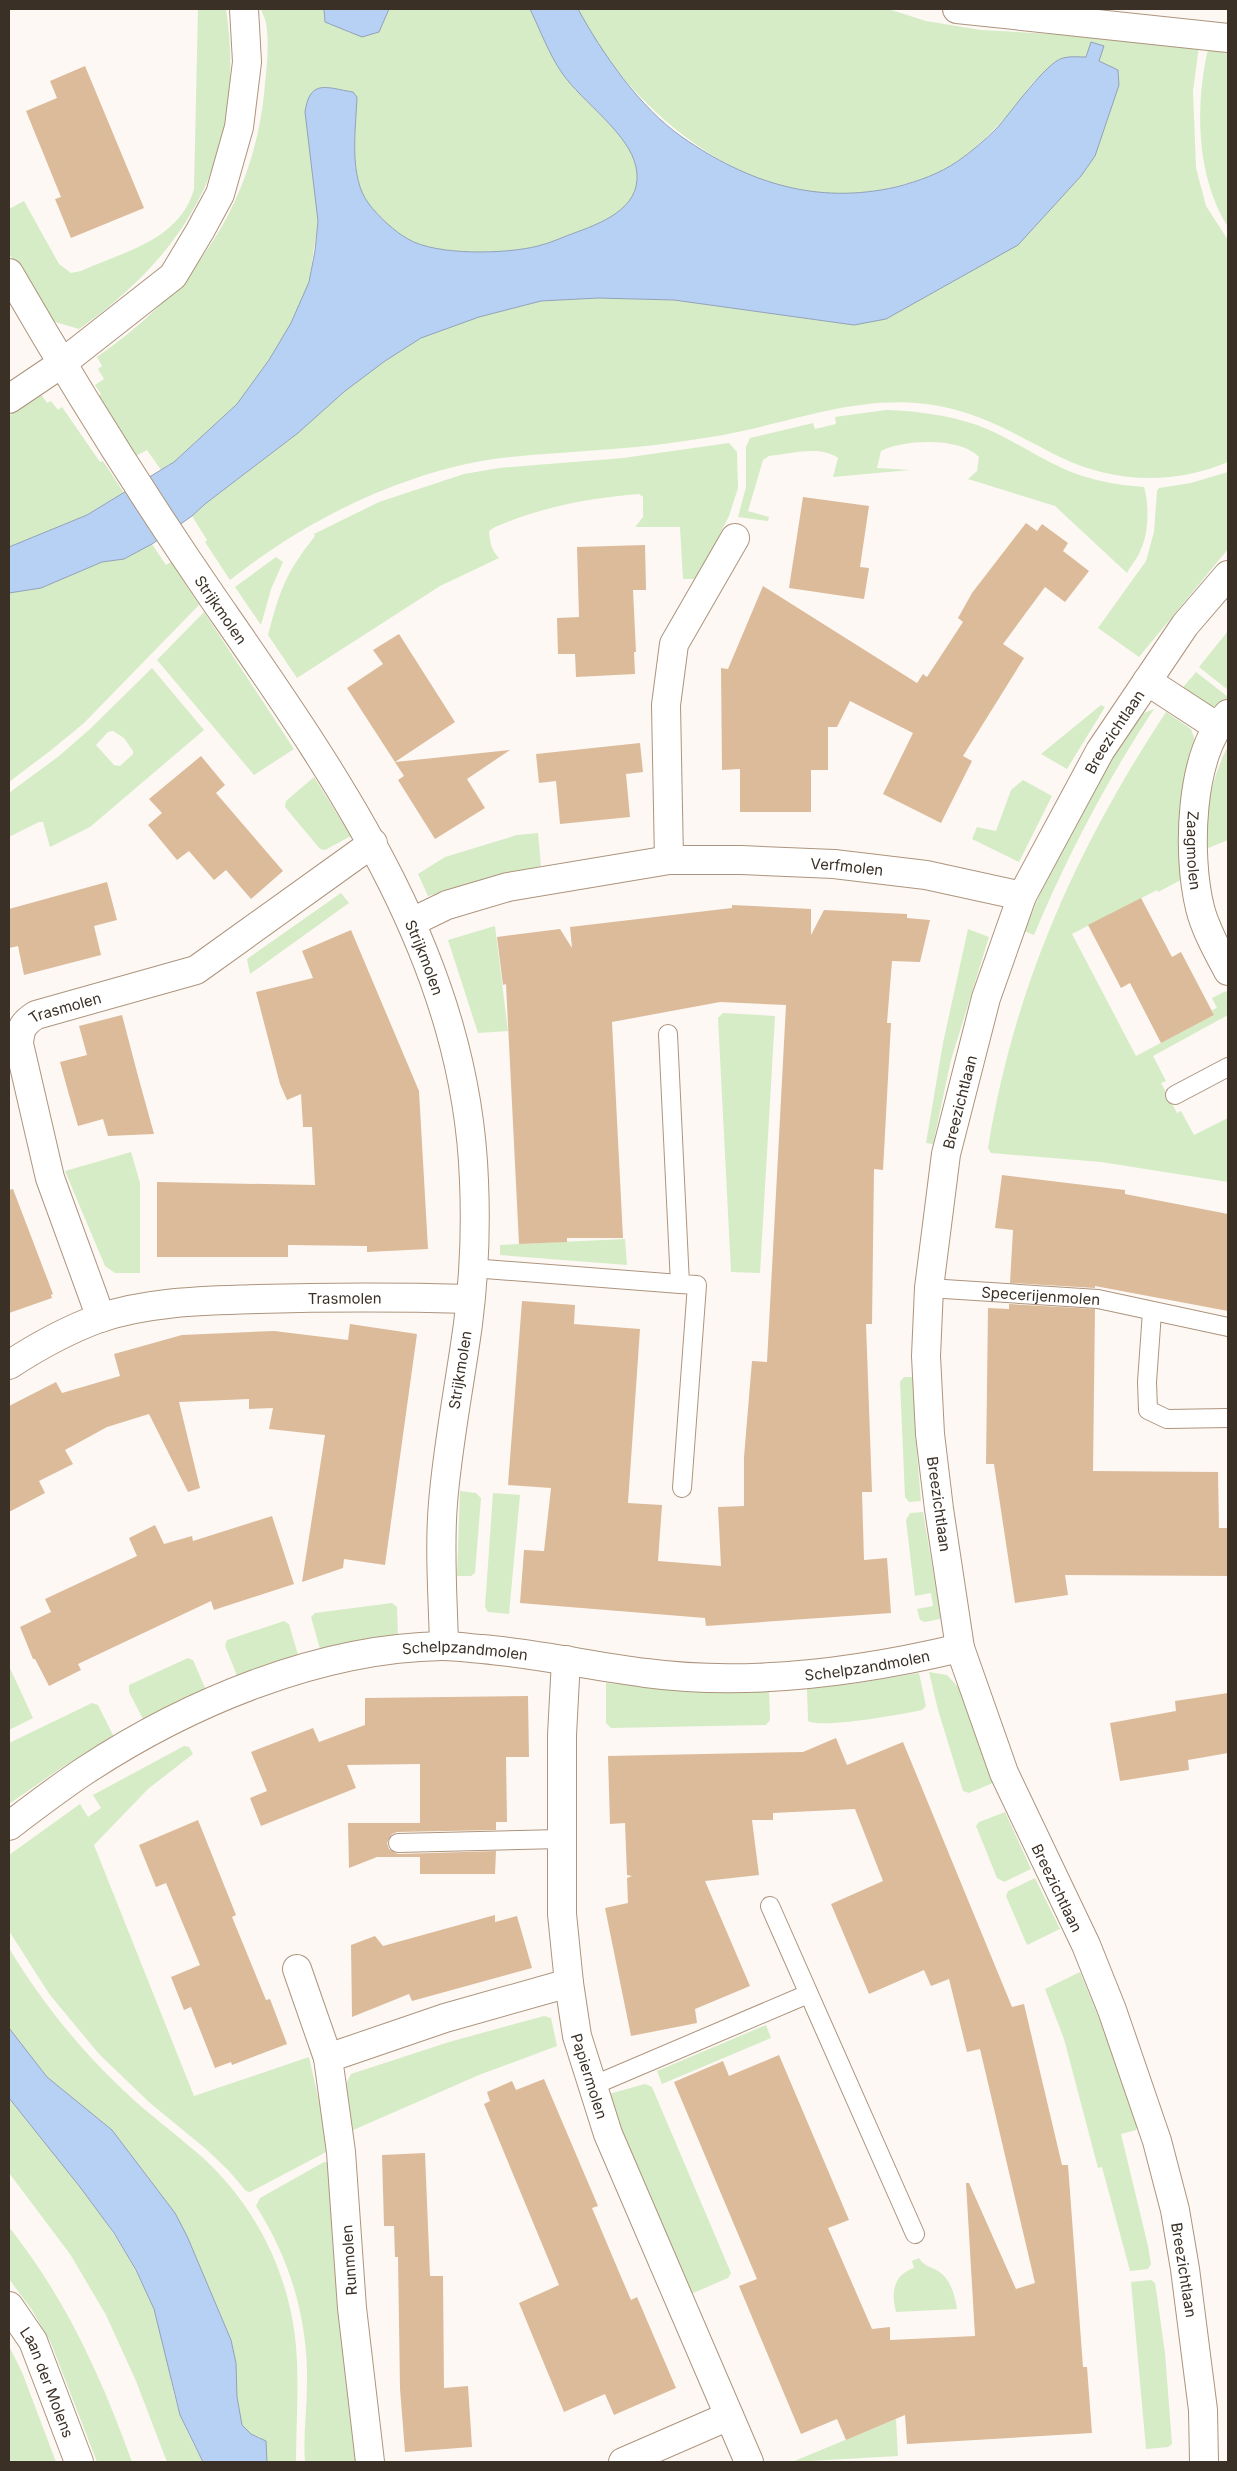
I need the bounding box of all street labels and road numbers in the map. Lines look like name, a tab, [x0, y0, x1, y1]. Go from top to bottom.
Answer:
street label: Strijkmolen	[191, 572, 251, 648]
street label: Breezichtlaan	[1080, 686, 1148, 777]
street label: Zaagmolen	[1183, 810, 1206, 891]
street label: Verfmolen	[810, 854, 885, 879]
street label: Strijkmolen	[401, 917, 448, 997]
street label: Trasmolen	[25, 988, 103, 1027]
street label: Breezichtlaan	[938, 1053, 981, 1151]
street label: Specerijenmolen	[981, 1282, 1101, 1309]
street label: Trasmolen	[307, 1288, 382, 1307]
street label: Strijkmolen	[444, 1329, 476, 1411]
street label: Breezichtlaan	[923, 1455, 955, 1553]
street label: Schelpzandmolen	[401, 1636, 529, 1664]
street label: Schelpzandmolen	[804, 1646, 932, 1684]
street label: Breezichtlaan	[1027, 1841, 1087, 1935]
street label: Papiermolen	[567, 2031, 612, 2121]
street label: Breezichtlaan	[1167, 2221, 1201, 2319]
street label: Runmolen	[337, 2224, 361, 2296]
street label: Laan der Molens	[16, 2323, 78, 2440]

